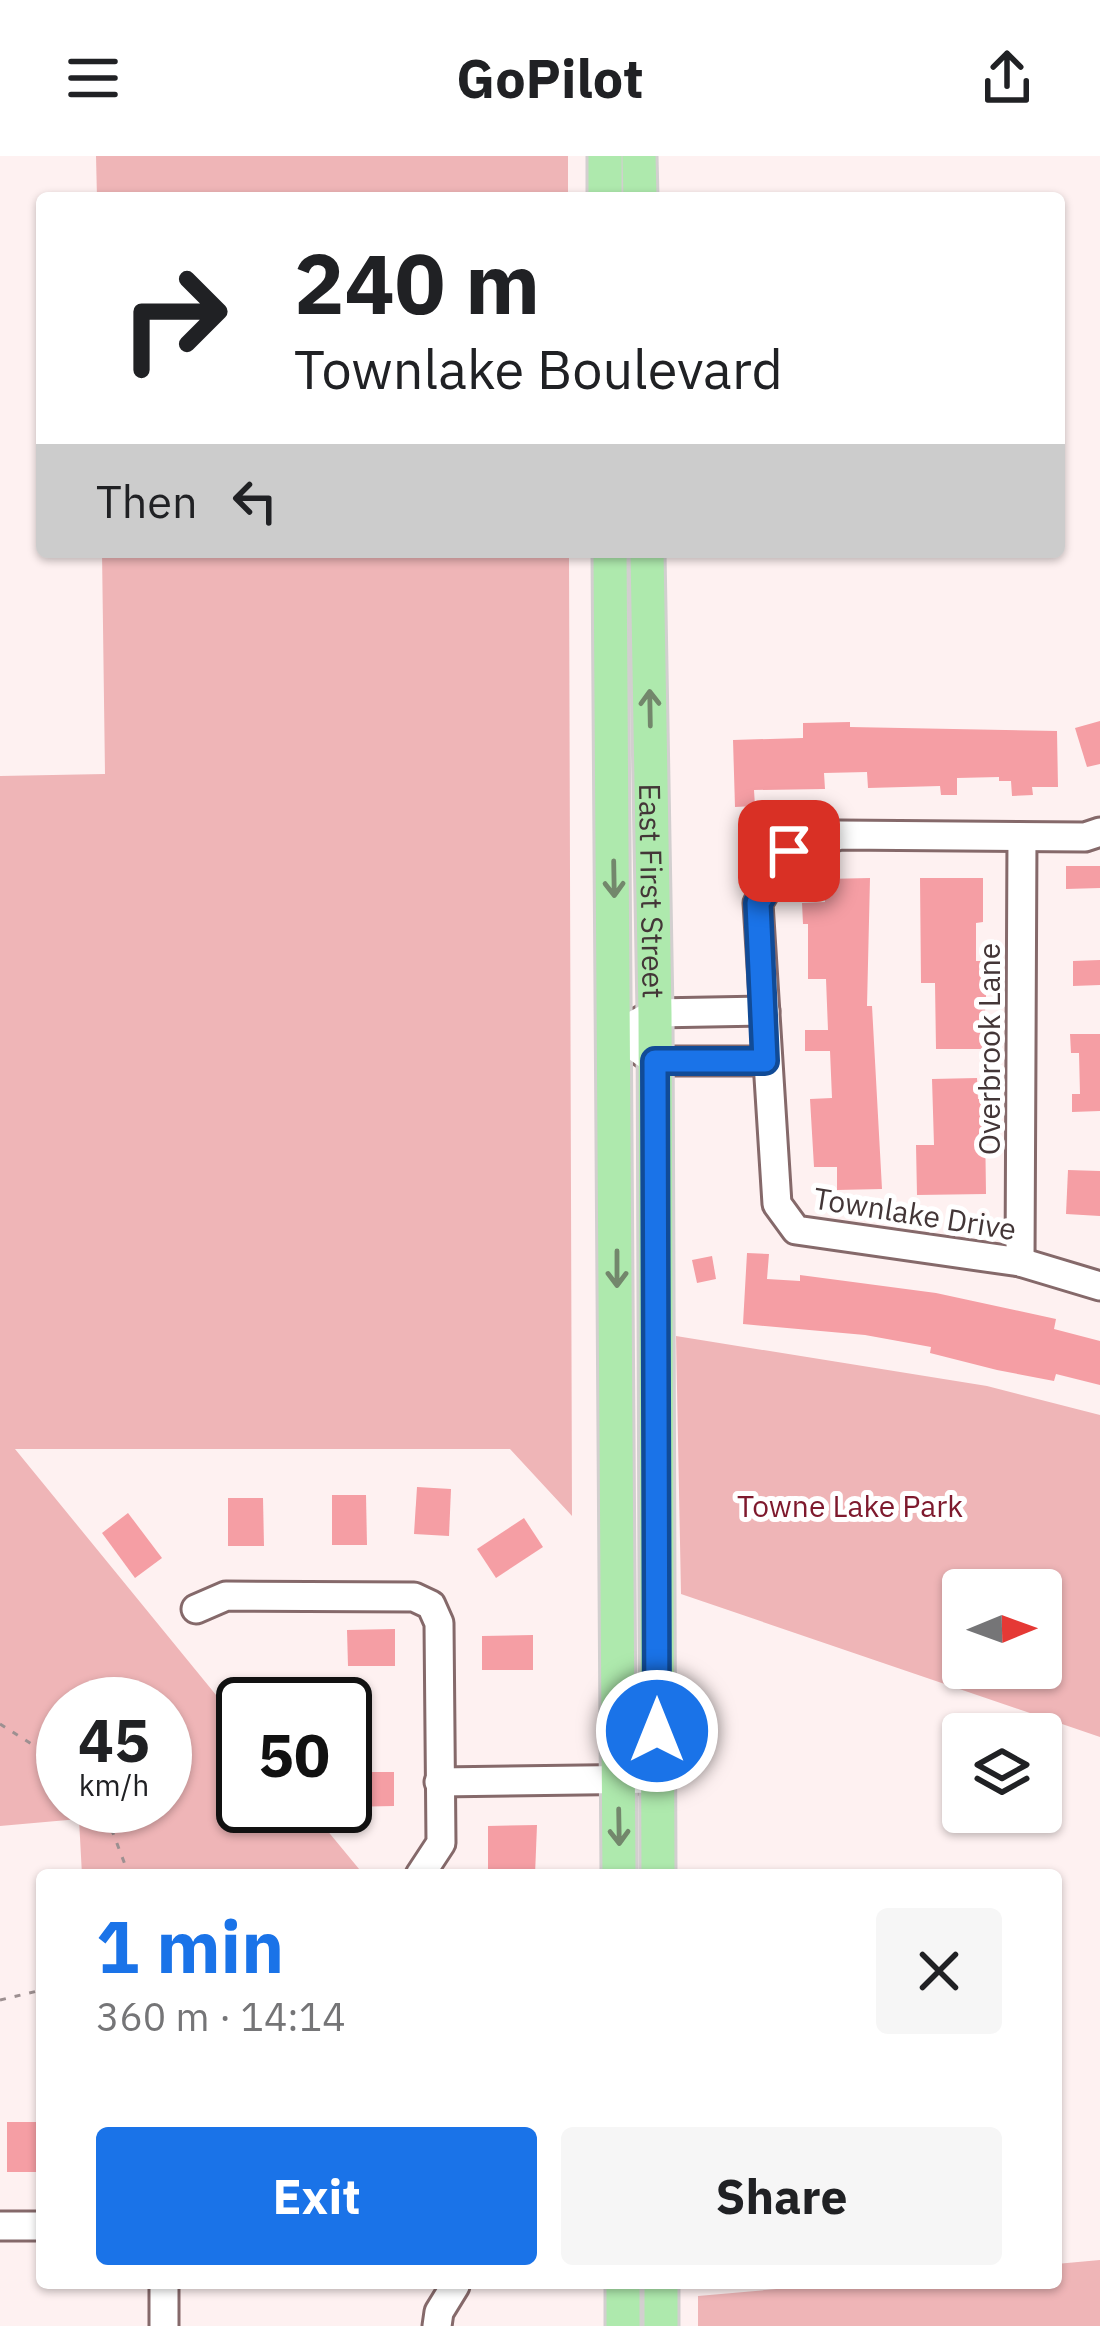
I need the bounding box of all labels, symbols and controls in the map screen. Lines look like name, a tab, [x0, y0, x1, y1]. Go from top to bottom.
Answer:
text: GoPilot	[456, 43, 644, 113]
icon: menu	[60, 45, 126, 111]
icon: share	[974, 45, 1040, 111]
text: 240 m	[294, 228, 540, 337]
icon: right	[96, 240, 252, 396]
text: Townlake Boulevard	[294, 334, 783, 404]
icon: left	[222, 468, 288, 534]
text: Then	[96, 472, 198, 530]
one-way arrow	[638, 689, 661, 728]
street label: East First Street	[632, 783, 674, 999]
pin	[738, 800, 840, 902]
icon: arrive	[756, 818, 822, 884]
one-way arrow	[603, 859, 626, 898]
street label: Overbrook Lane	[969, 943, 1008, 1155]
street label: Townlake Drive	[811, 1178, 1019, 1248]
one-way arrow	[606, 1249, 628, 1288]
park label: Towne Lake Park	[737, 1486, 963, 1525]
north arrow	[942, 1569, 1062, 1689]
map controls	[942, 1569, 1062, 1833]
position arrow	[594, 1668, 720, 1794]
speed limit sign: 50	[216, 1677, 372, 1833]
text: 45	[78, 1700, 150, 1779]
button: layers	[942, 1713, 1062, 1833]
text: km/h	[79, 1765, 149, 1804]
one-way arrow	[608, 1807, 630, 1846]
text: 1 min	[96, 1899, 284, 1993]
button: close	[876, 1908, 1002, 2034]
text: 360 m · 14:14	[96, 1991, 346, 2042]
button: Exit	[96, 2127, 537, 2265]
button: Share	[561, 2127, 1002, 2265]

